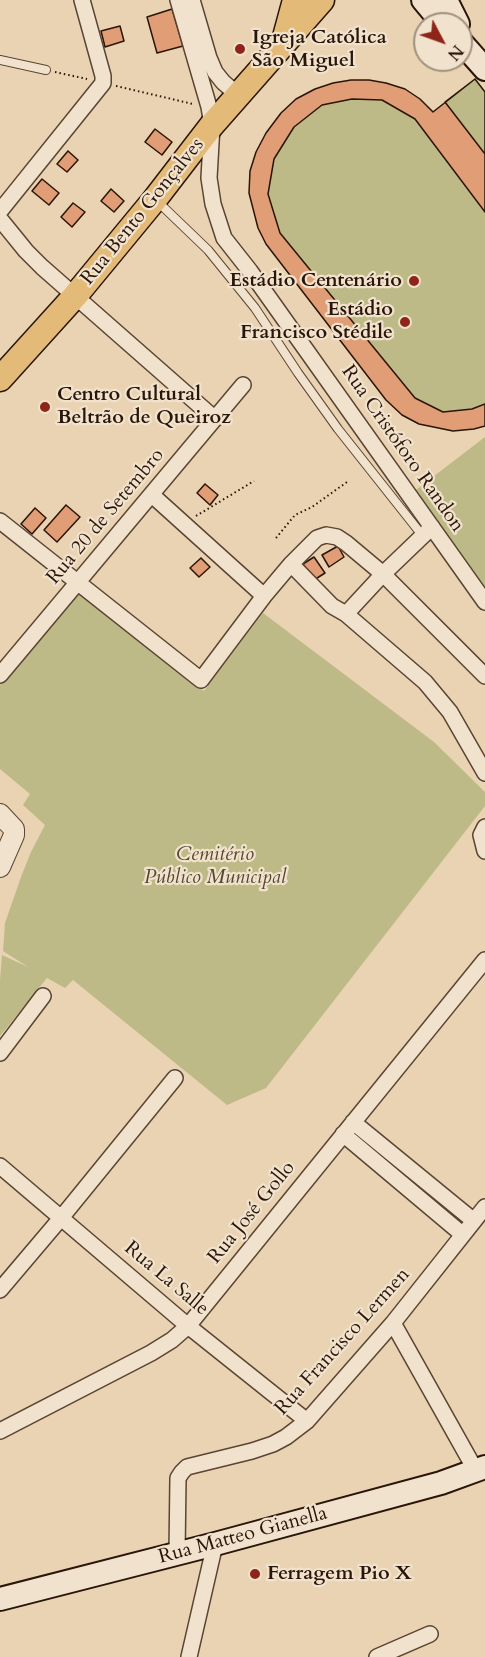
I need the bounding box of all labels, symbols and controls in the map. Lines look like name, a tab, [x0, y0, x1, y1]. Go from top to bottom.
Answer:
north arrow	[413, 12, 473, 72]
place label: Igreja Católica São Miguel	[252, 26, 387, 73]
text: N	[442, 40, 468, 65]
marker: Igreja Católica São Miguel	[233, 42, 247, 56]
street label: Rua Bento Gonçalves	[76, 134, 210, 290]
place label: Estádio Centenário	[229, 269, 402, 293]
marker: Estádio Centenário	[407, 274, 421, 288]
place label: Estádio Francisco Stédile	[240, 298, 393, 345]
marker: Estádio Francisco Stédile	[398, 315, 412, 329]
street label: Rua Cristóforo Randon	[335, 361, 469, 537]
place label: Centro Cultural Beltrão de Queiroz	[57, 383, 231, 430]
marker: Centro Cultural Beltrão de Queiroz	[38, 400, 52, 414]
street label: Rua 20 de Setembro	[42, 444, 170, 590]
park label: Cemitério Público Municipal	[144, 843, 286, 890]
street label: Rua José Gollo	[203, 1157, 301, 1269]
street label: Rua La Salle	[119, 1237, 213, 1321]
street label: Rua Francisco Lermen	[270, 1263, 416, 1421]
street label: Rua Matteo Gianella	[156, 1502, 330, 1570]
place label: Ferragem Pio X	[267, 1562, 412, 1586]
marker: Ferragem Pio X	[248, 1567, 262, 1581]

